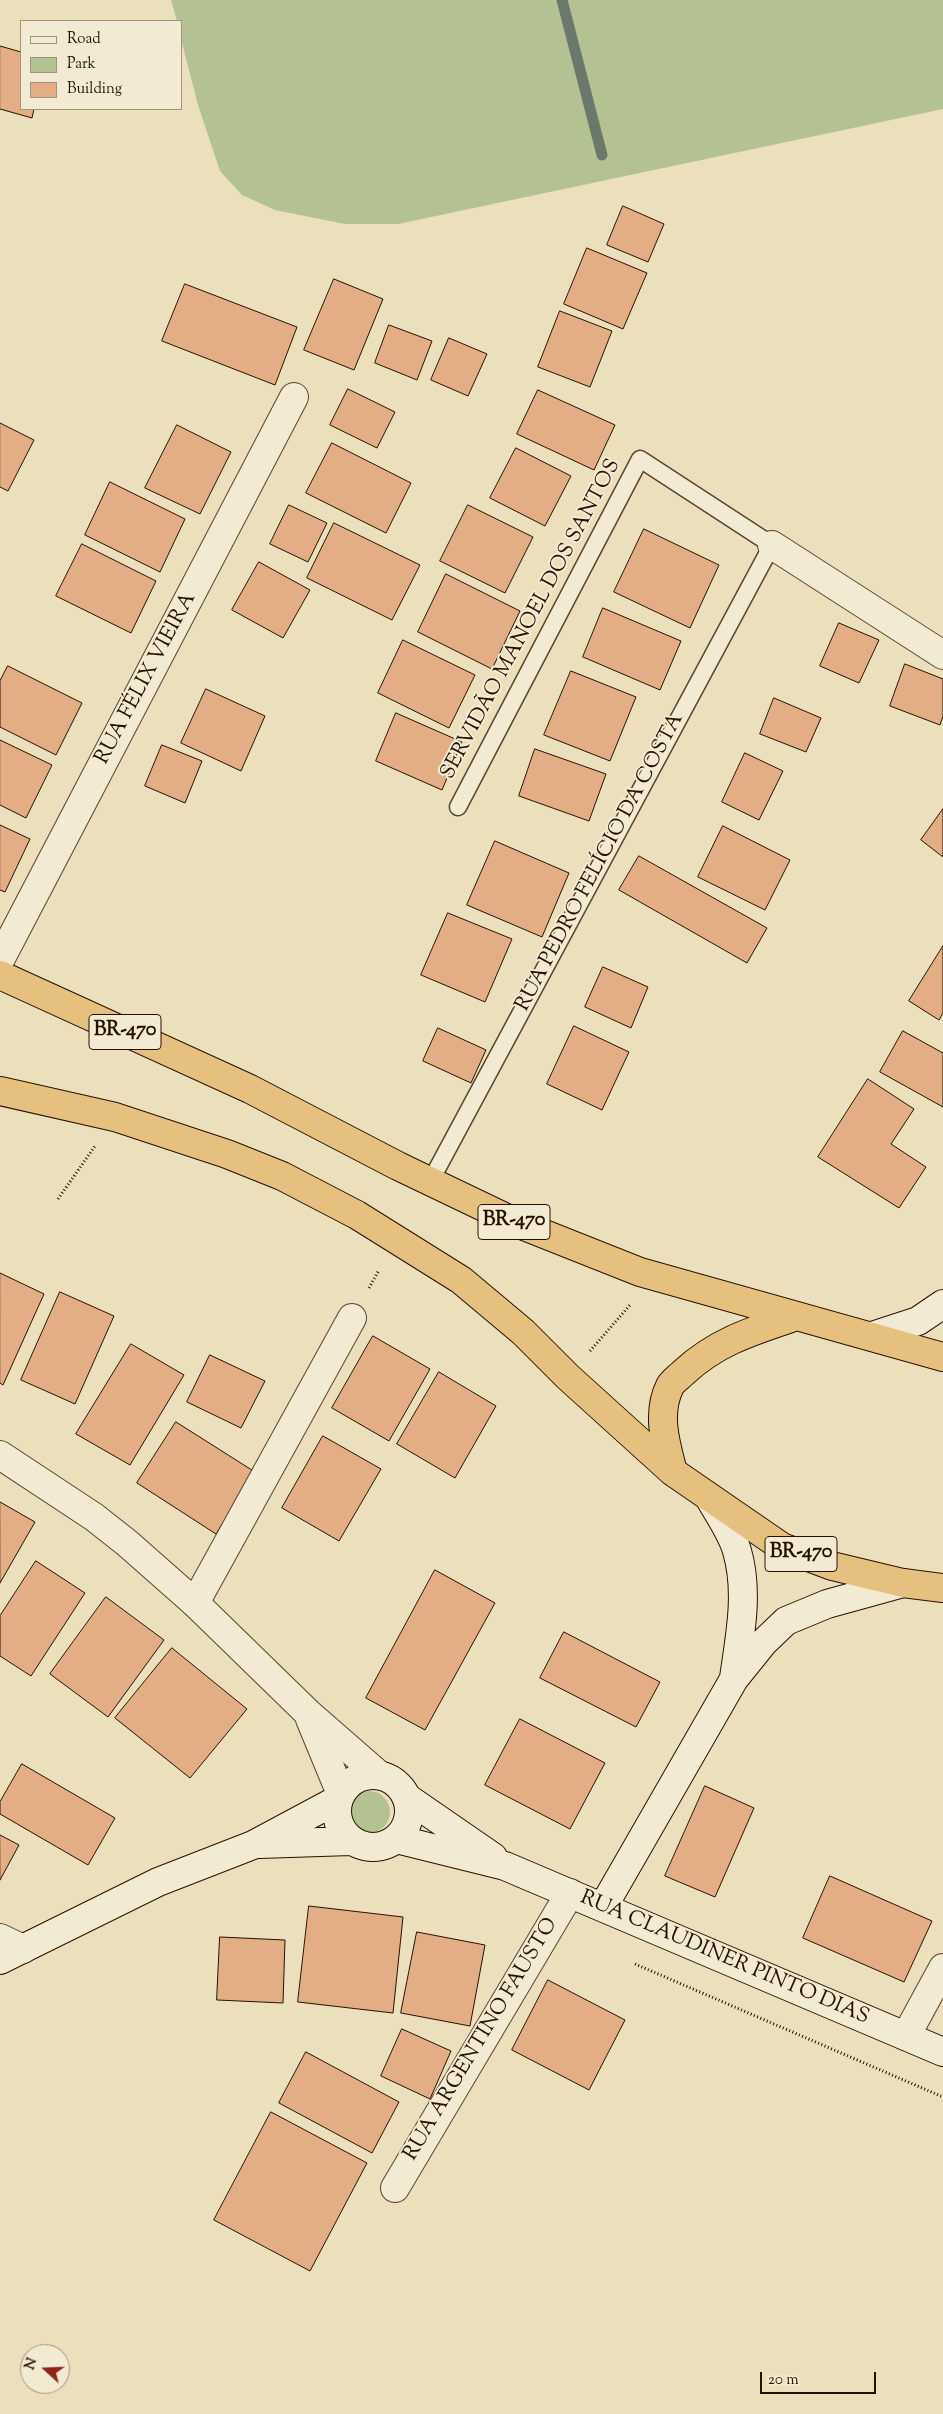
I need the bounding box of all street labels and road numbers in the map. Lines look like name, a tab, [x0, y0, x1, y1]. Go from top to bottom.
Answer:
street label: SERVIDÃO MANOEL DOS SANTOS	[437, 456, 627, 784]
street label: RUA FÉLIX VIEIRA	[91, 589, 203, 769]
street label: RUA PEDRO FELÍCIO DA COSTA	[512, 710, 690, 1016]
road number: BR-470	[89, 1014, 161, 1050]
road number: BR-470	[478, 1204, 550, 1240]
road number: BR-470	[765, 1536, 837, 1572]
street label: RUA CLAUDINER PINTO DIAS	[576, 1887, 872, 2031]
street label: RUA ARGENTINO FAUSTO	[399, 1914, 565, 2166]

